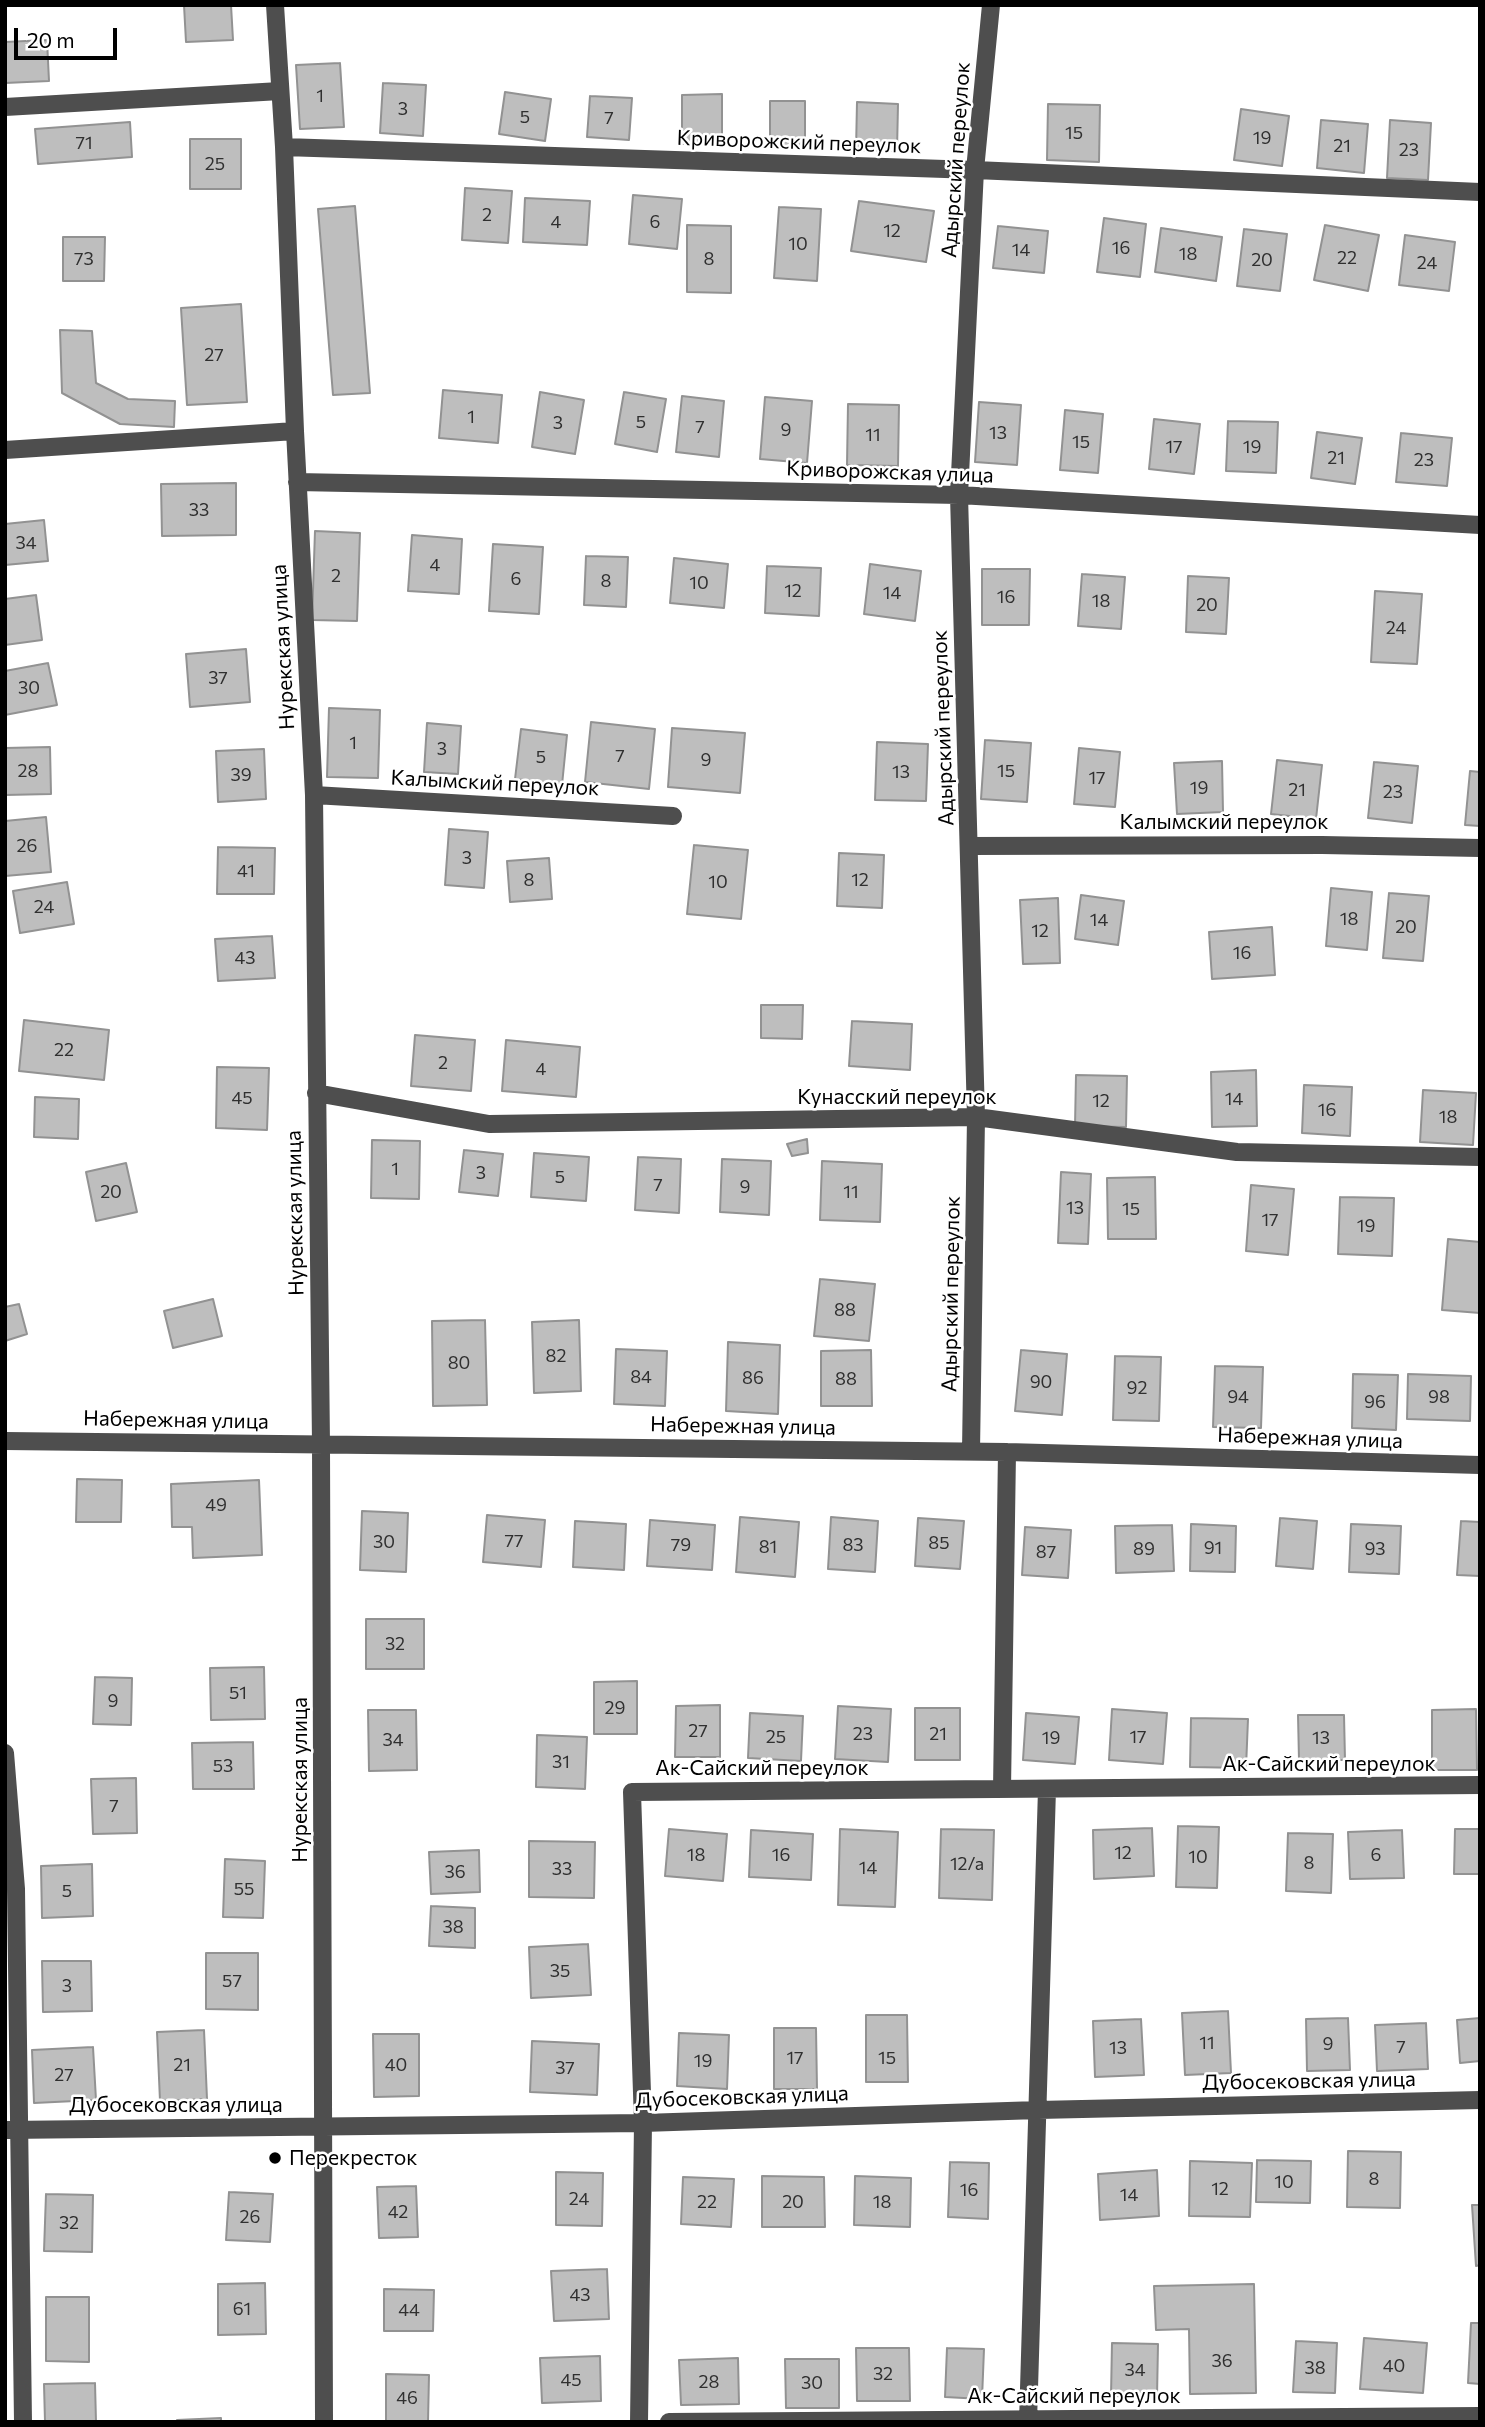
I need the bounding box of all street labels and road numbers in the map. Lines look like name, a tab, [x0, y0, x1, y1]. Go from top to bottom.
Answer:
street label: Адырский переулок	[937, 61, 975, 259]
street label: Криворожский переулок	[676, 125, 922, 159]
street label: Криворожская улица	[786, 456, 994, 488]
street label: Нурекская улица	[266, 564, 300, 730]
street label: Адырский переулок	[927, 630, 959, 826]
street label: Калымский переулок	[390, 765, 600, 801]
street label: Калымский переулок	[1119, 809, 1329, 835]
street label: Кунасский переулок	[797, 1084, 997, 1110]
street label: Нурекская улица	[281, 1130, 309, 1296]
street label: Адырский переулок	[937, 1196, 965, 1392]
street label: Набережная улица	[83, 1406, 269, 1434]
street label: Набережная улица	[650, 1412, 836, 1440]
street label: Набережная улица	[1217, 1422, 1403, 1454]
street label: Нурекская улица	[287, 1697, 313, 1863]
street label: Ак-Сайский переулок	[1222, 1751, 1436, 1777]
street label: Ак-Сайский переулок	[655, 1755, 869, 1781]
street label: Дубосековская улица	[1202, 2067, 1416, 2095]
street label: Дубосековская улица	[635, 2081, 849, 2113]
street label: Дубосековская улица	[69, 2092, 283, 2118]
street label: Ак-Сайский переулок	[967, 2383, 1181, 2409]

